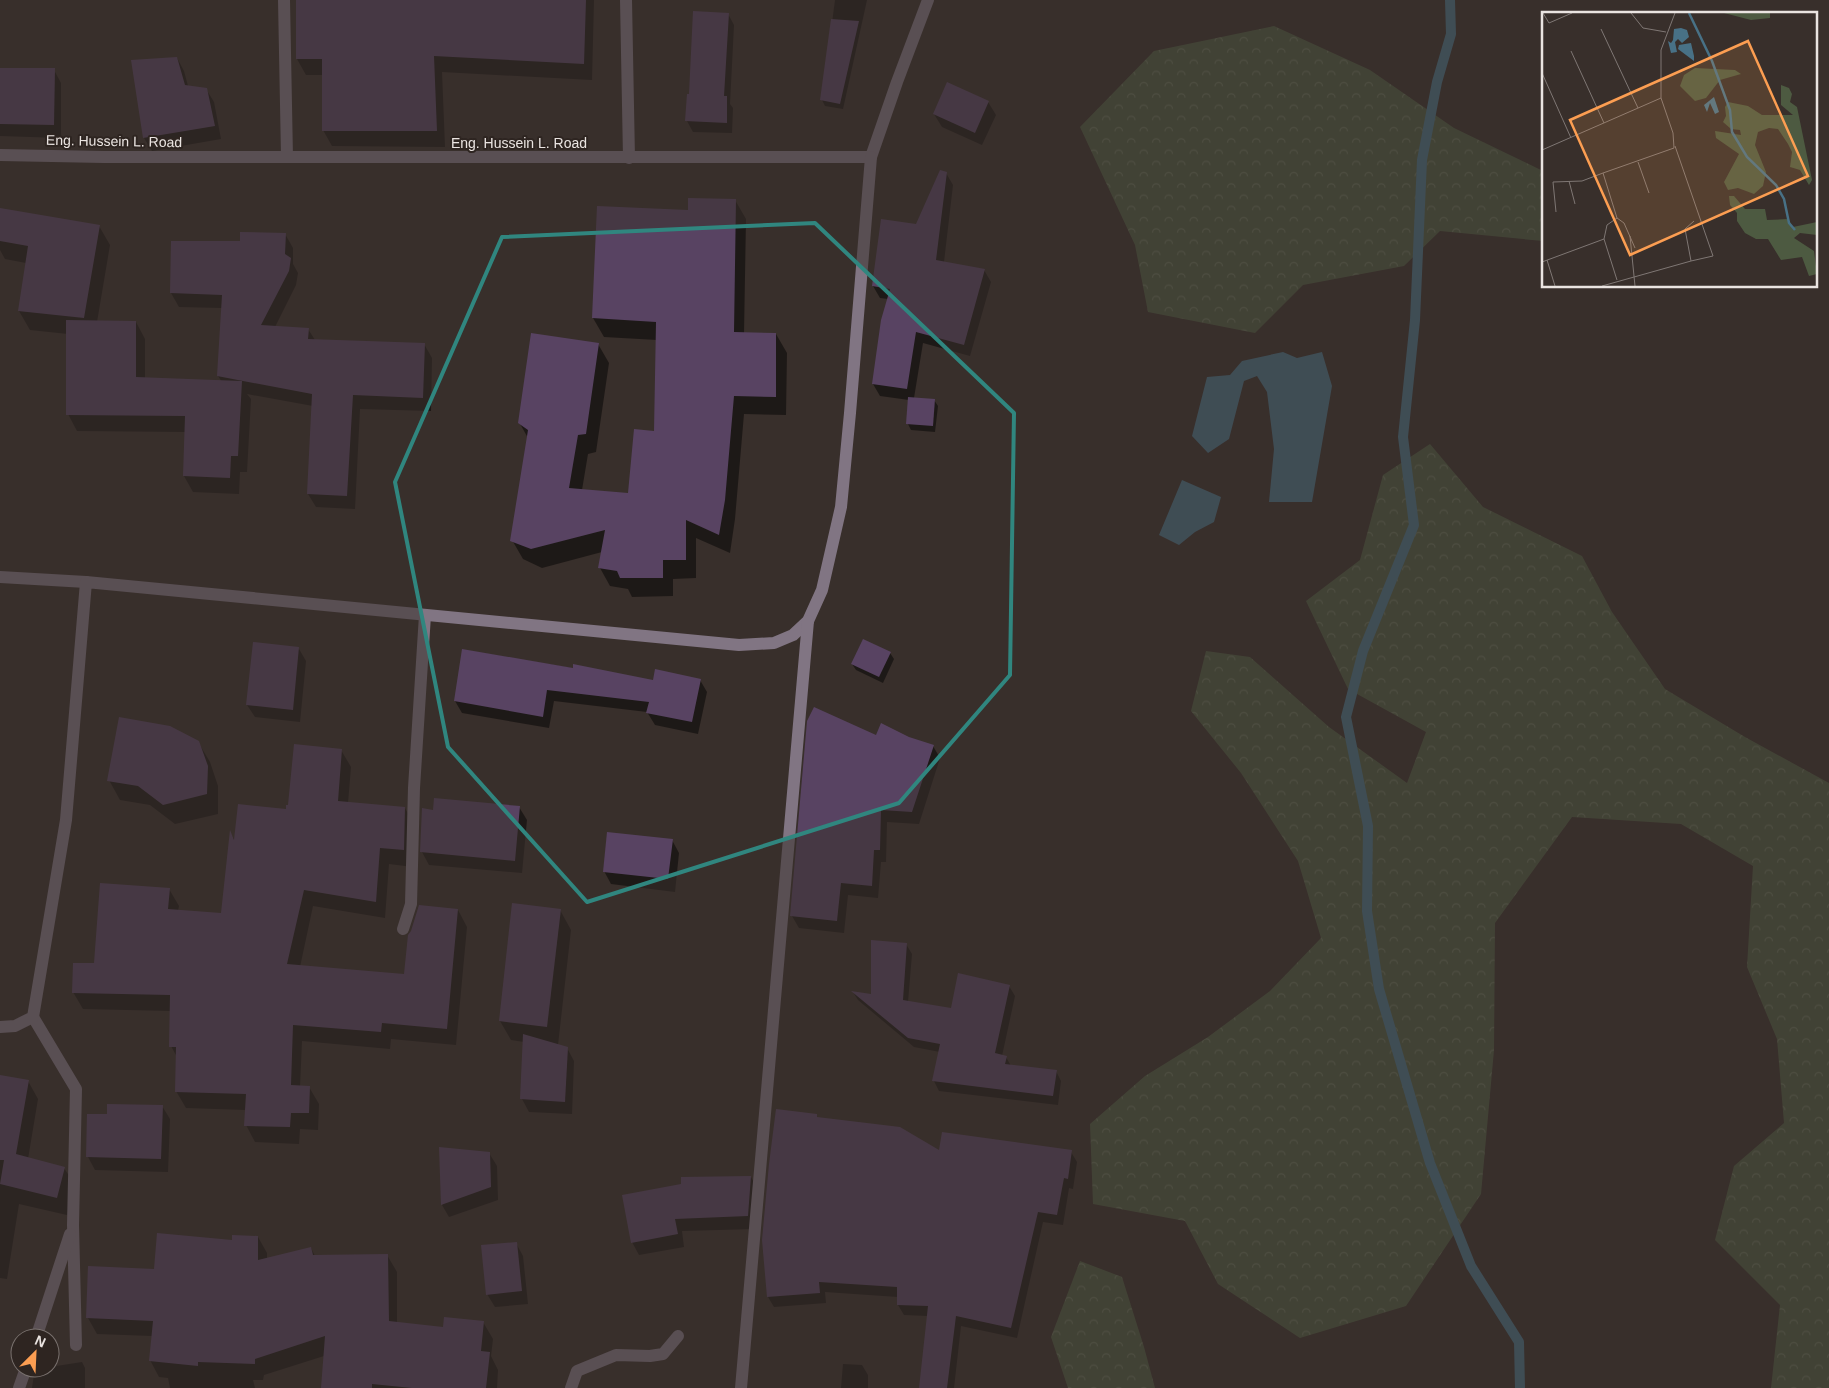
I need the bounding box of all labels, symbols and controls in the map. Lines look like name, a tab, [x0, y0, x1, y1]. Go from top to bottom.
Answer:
inset map	[1542, 12, 1816, 288]
street label: Eng. Hussein L. Road	[46, 132, 182, 150]
street label: Eng. Hussein L. Road	[451, 135, 587, 151]
north arrow	[10, 1328, 60, 1378]
text: N	[32, 1332, 48, 1350]

